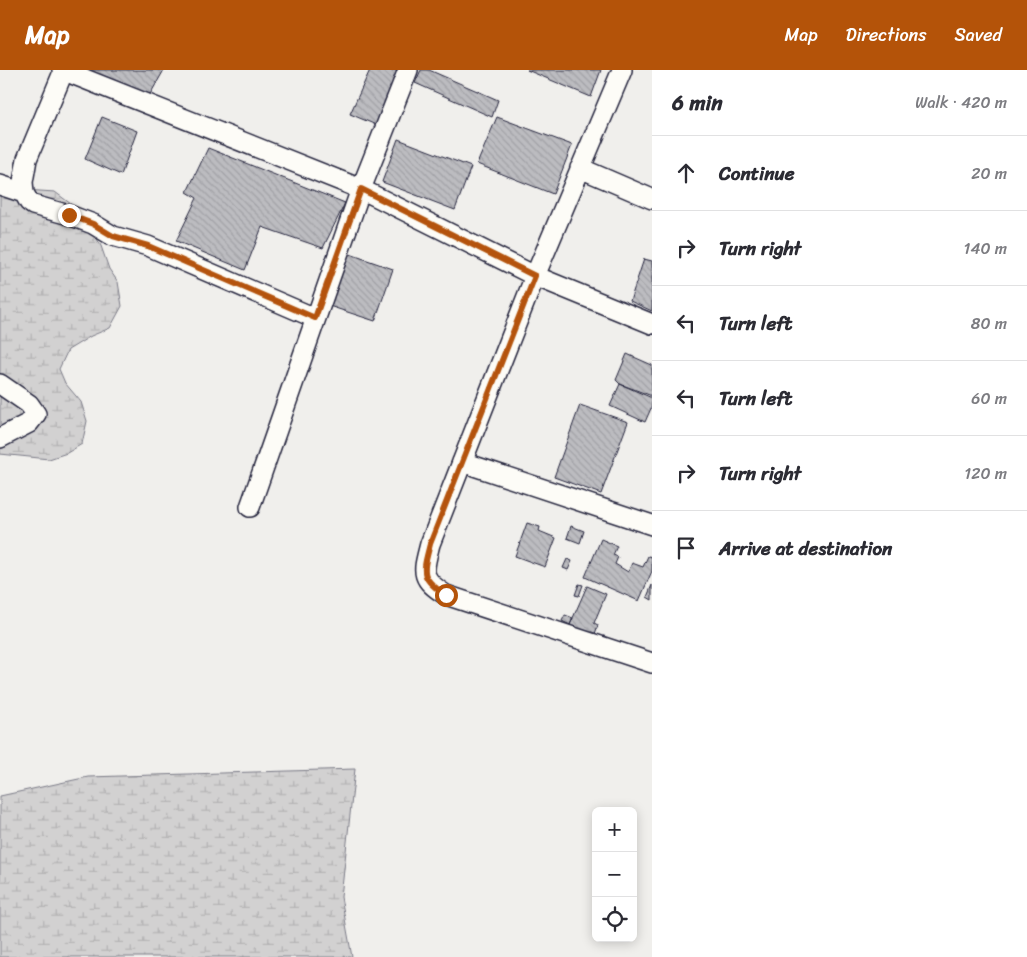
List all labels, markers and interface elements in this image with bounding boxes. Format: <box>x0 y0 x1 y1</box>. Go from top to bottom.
text: Map <box>25 14 69 56</box>
text: Map <box>785 19 818 51</box>
text: Directions <box>846 19 927 51</box>
text: Saved <box>955 19 1002 51</box>
text: 6 min <box>672 84 723 122</box>
text: Walk · 420 m <box>915 88 1007 117</box>
text: Continue <box>719 157 795 190</box>
icon: ahead <box>672 159 700 187</box>
text: 20 m <box>971 159 1007 188</box>
route end <box>58 204 81 227</box>
text: Turn right <box>719 232 801 265</box>
icon: right <box>672 234 700 262</box>
text: 140 m <box>964 234 1007 263</box>
text: Turn left <box>719 307 792 340</box>
icon: left <box>672 309 700 337</box>
text: 80 m <box>971 309 1007 338</box>
text: Turn left <box>719 382 792 415</box>
icon: left <box>672 384 700 412</box>
text: 60 m <box>971 384 1007 413</box>
text: Turn right <box>719 457 801 490</box>
icon: right <box>672 459 700 487</box>
text: 120 m <box>964 459 1007 488</box>
text: Arrive at destination <box>719 532 892 565</box>
icon: arrive <box>672 534 700 562</box>
route start <box>435 584 458 607</box>
map controls <box>592 807 637 942</box>
button: + <box>592 807 637 852</box>
button: − <box>592 852 637 897</box>
button: locate <box>592 897 637 942</box>

